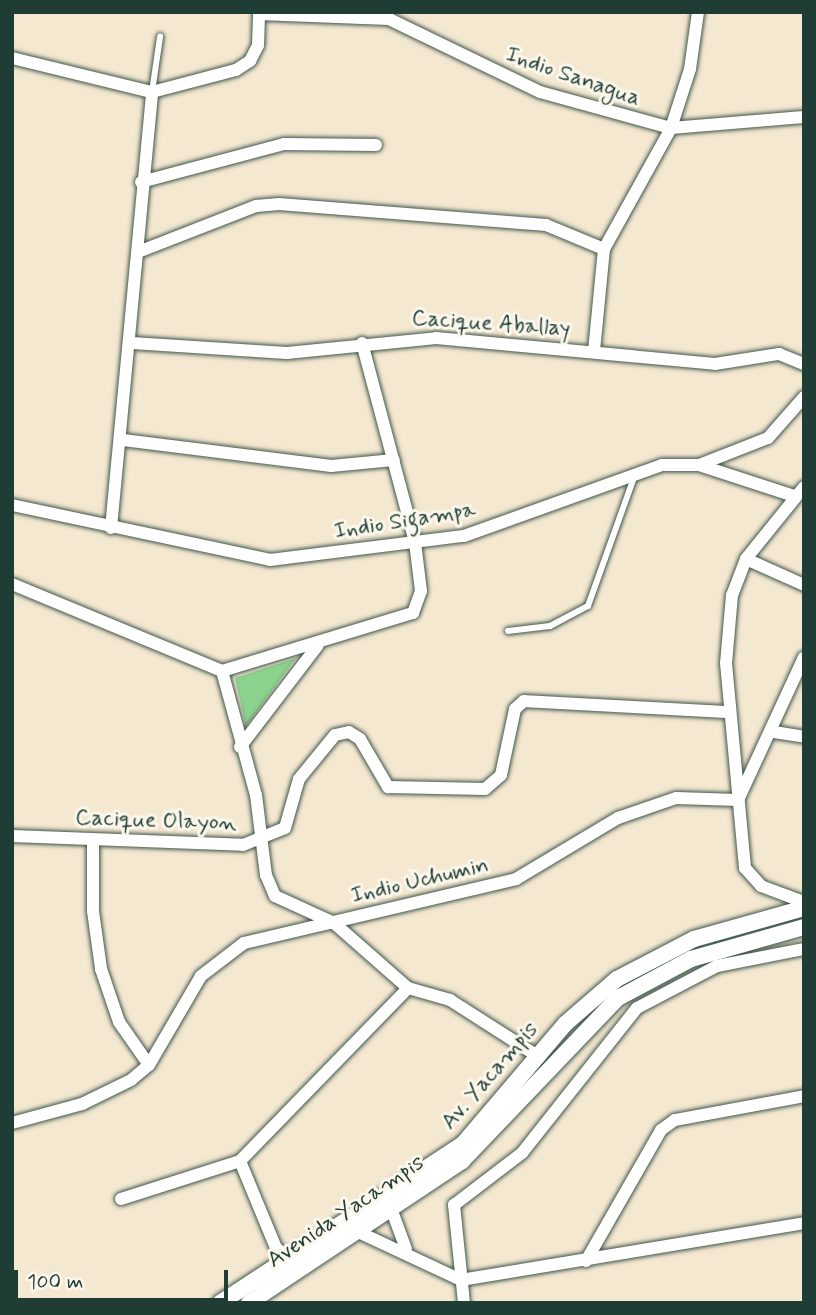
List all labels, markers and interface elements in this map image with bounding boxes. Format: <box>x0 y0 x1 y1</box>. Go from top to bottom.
street label: Indio Sanagua <box>502 41 644 113</box>
street label: Cacique Aballay <box>410 305 572 343</box>
street label: Indio Sigampa <box>332 496 478 546</box>
street label: Cacique Olayon <box>76 804 236 838</box>
street label: Indio Uchumin <box>349 852 491 910</box>
street label: Av. Yacampis <box>436 1016 544 1136</box>
street label: Avenida Yacampis <box>263 1150 429 1274</box>
scale bar <box>18 1256 231 1300</box>
text: 100 m <box>27 1268 83 1296</box>

